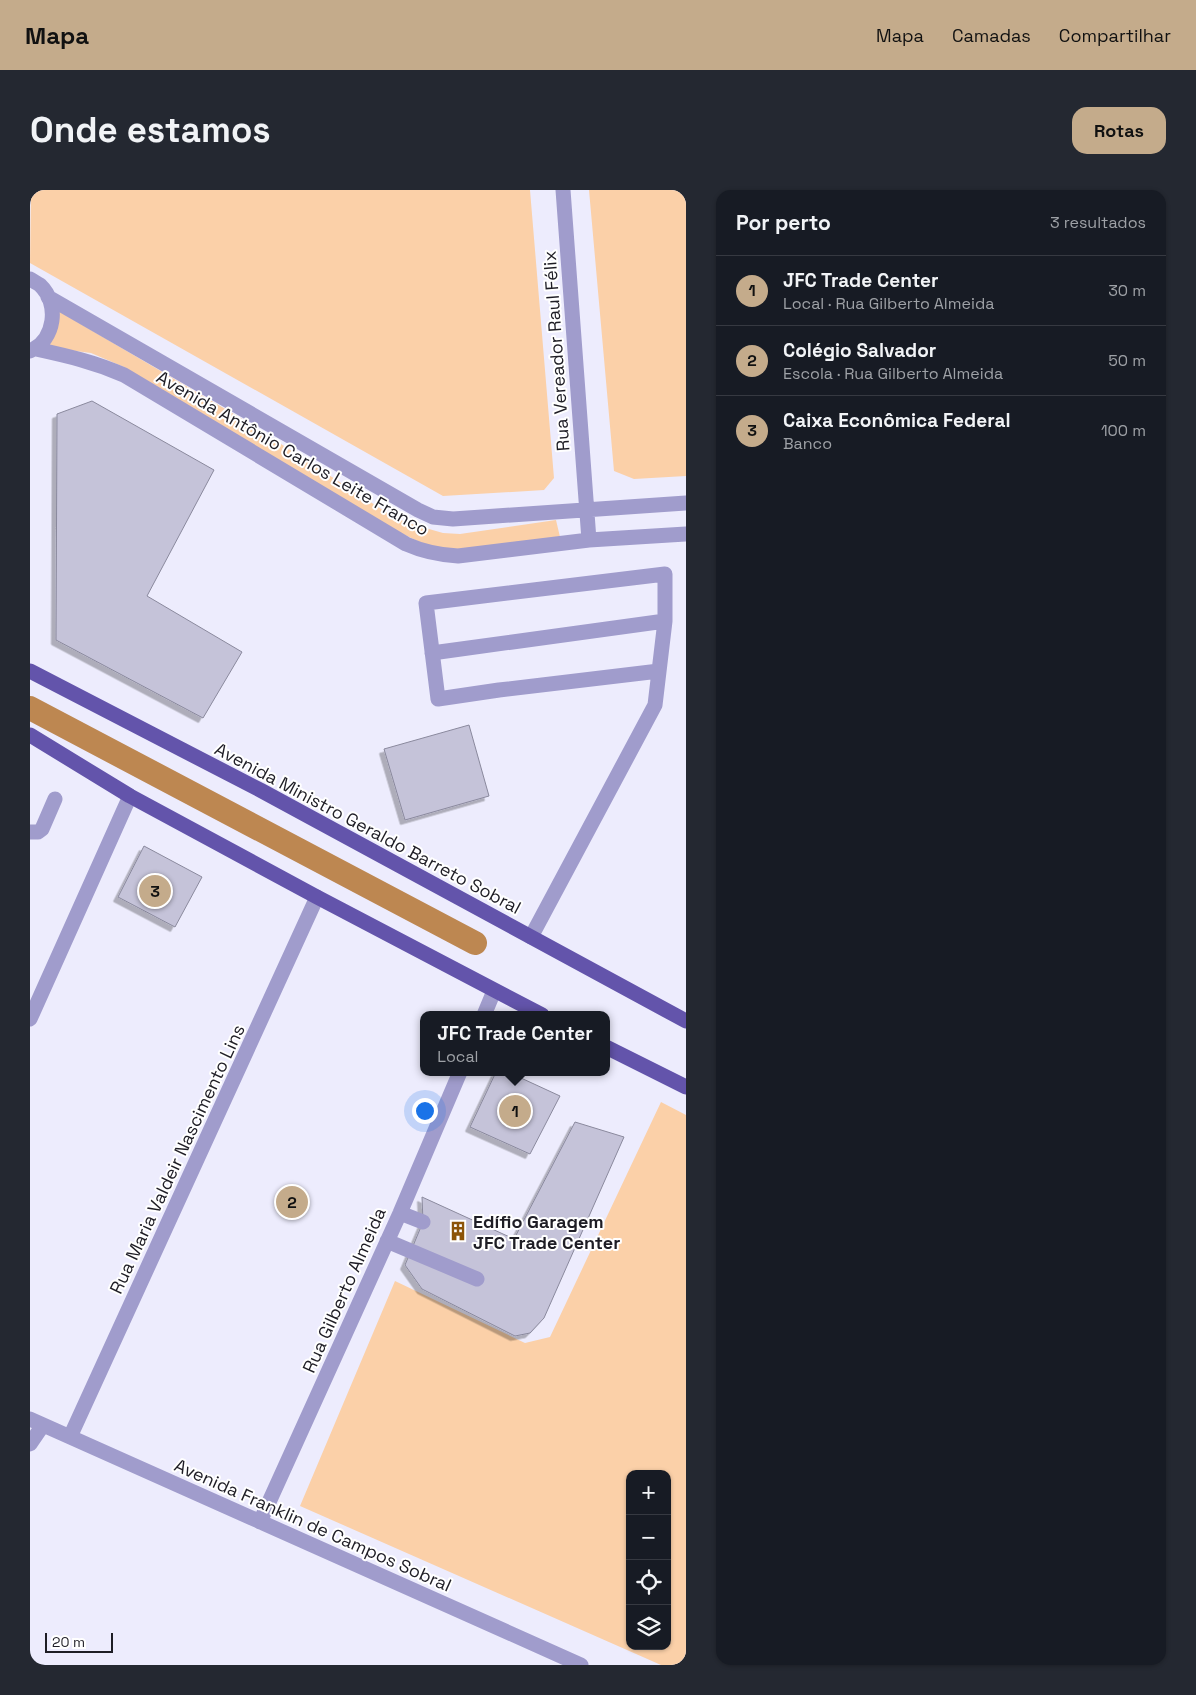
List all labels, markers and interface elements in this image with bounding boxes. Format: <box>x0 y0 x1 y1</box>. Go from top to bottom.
text: Mapa <box>25 20 89 51</box>
text: Mapa <box>876 24 924 47</box>
text: Camadas <box>952 24 1031 47</box>
text: Compartilhar <box>1059 24 1171 47</box>
button: Rotas <box>1072 107 1166 154</box>
text: Onde estamos <box>30 108 271 152</box>
text: Por perto <box>736 209 831 236</box>
text: 3 resultados <box>1050 212 1146 233</box>
street label: Rua Vereador Raul Félix <box>538 250 574 452</box>
text: JFC Trade Center <box>783 268 938 293</box>
text: 1 <box>748 280 756 301</box>
text: 30 m <box>1108 280 1146 301</box>
text: Local · Rua Gilberto Almeida <box>783 293 994 314</box>
text: Colégio Salvador <box>783 338 936 363</box>
text: 2 <box>747 350 757 371</box>
text: 50 m <box>1108 350 1146 371</box>
text: Escola · Rua Gilberto Almeida <box>783 363 1003 384</box>
street label: Avenida Antônio Carlos Leite Franco <box>153 365 433 541</box>
text: Caixa Econômica Federal <box>783 408 1010 433</box>
text: 3 <box>747 420 757 441</box>
text: 100 m <box>1101 420 1146 441</box>
text: Banco <box>783 433 832 454</box>
street label: Avenida Ministro Geraldo Barreto Sobral <box>211 737 525 919</box>
pin: 3 <box>139 872 171 910</box>
popup <box>420 1011 610 1076</box>
street label: Rua Maria Valdeir Nascimento Lins <box>104 1021 250 1297</box>
text: JFC Trade Center <box>437 1021 593 1046</box>
text: Local <box>437 1046 479 1067</box>
pin: 1 <box>499 1092 531 1130</box>
your location <box>412 1098 438 1124</box>
pin: 2 <box>276 1183 308 1221</box>
street label: Rua Gilberto Almeida <box>297 1204 391 1376</box>
place label: Edífio Garagem JFC Trade Center <box>473 1210 620 1254</box>
building icon: Edífio Garagem JFC Trade Center <box>447 1220 469 1242</box>
street label: Avenida Franklin de Campos Sobral <box>171 1453 455 1597</box>
map controls <box>626 1470 671 1650</box>
button: + <box>626 1470 671 1515</box>
button: − <box>626 1515 671 1560</box>
button: locate <box>626 1560 671 1605</box>
button: layers <box>626 1605 671 1650</box>
scale bar <box>45 1630 112 1653</box>
text: 20 m <box>52 1633 85 1651</box>

